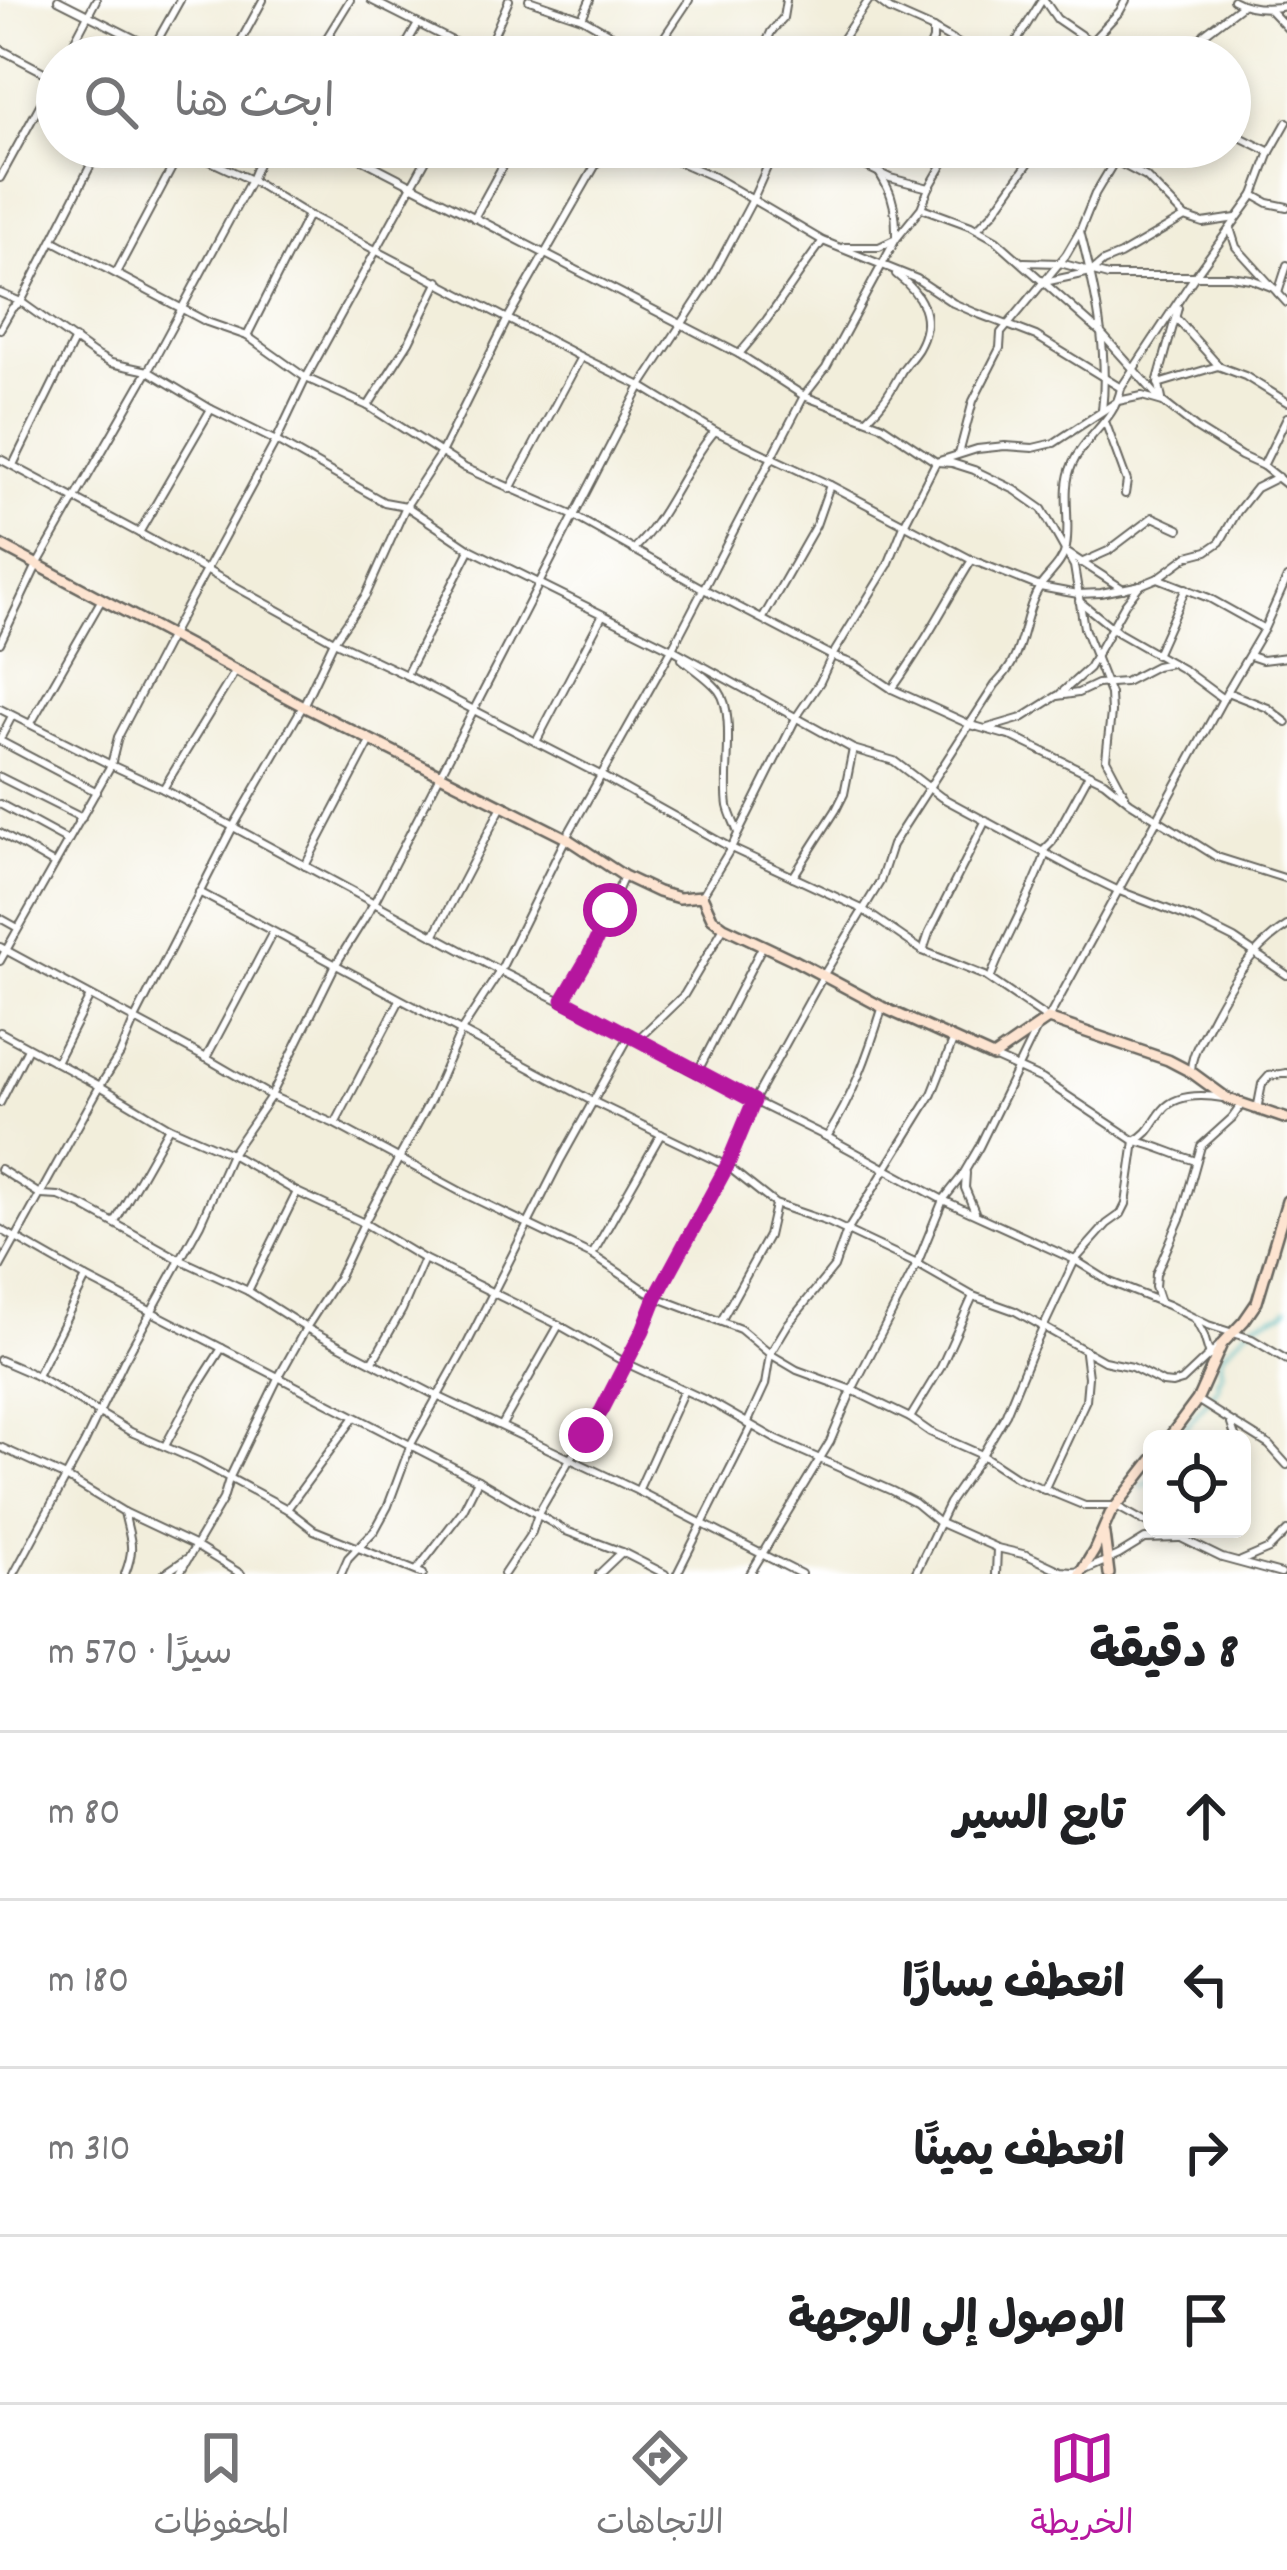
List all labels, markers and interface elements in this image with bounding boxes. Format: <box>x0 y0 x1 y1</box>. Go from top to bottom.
search box <box>36 36 1251 168</box>
icon: search <box>78 69 144 135</box>
text: ابحث هنا <box>174 74 335 138</box>
route start <box>583 883 637 937</box>
route end <box>559 1408 613 1462</box>
map controls <box>1143 1430 1251 1538</box>
button: locate <box>1143 1430 1251 1538</box>
text: 8 دقيقة <box>1089 1620 1239 1692</box>
text: سيرًا · 570 m <box>48 1628 233 1683</box>
icon: ahead <box>1173 1783 1239 1849</box>
text: تابع السير <box>954 1787 1125 1851</box>
text: 80 m <box>48 1788 121 1843</box>
icon: left <box>1173 1951 1239 2017</box>
text: انعطف يسارًا <box>902 1955 1125 2019</box>
text: 180 m <box>48 1956 129 2011</box>
icon: right <box>1173 2119 1239 2185</box>
text: انعطف يمينًا <box>914 2123 1125 2187</box>
text: 310 m <box>48 2124 131 2179</box>
icon: arrive <box>1173 2287 1239 2353</box>
text: الوصول إلى الوجهة <box>788 2291 1125 2355</box>
tab: المحفوظات <box>153 2425 289 2551</box>
tab: الاتجاهات <box>596 2425 724 2551</box>
tab: الخريطة <box>1031 2425 1134 2551</box>

